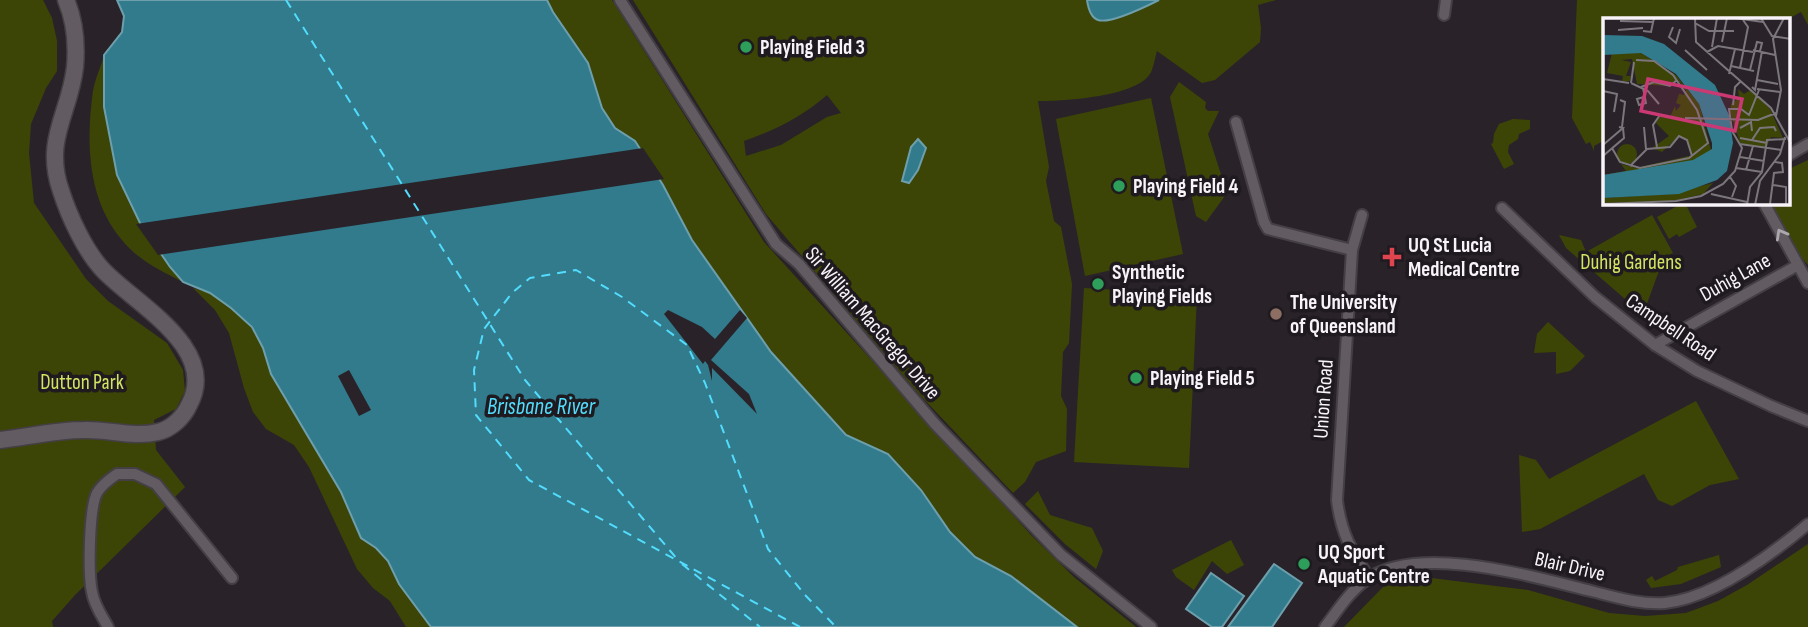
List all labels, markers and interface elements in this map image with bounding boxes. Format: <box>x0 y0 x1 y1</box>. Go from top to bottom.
inset map <box>1603 18 1790 205</box>
place label: Playing Field 3 <box>760 35 865 60</box>
marker: Playing Field 3 <box>738 39 754 55</box>
place label: Playing Field 4 <box>1133 174 1238 199</box>
marker: Playing Field 4 <box>1111 178 1127 194</box>
one-way arrow <box>1776 228 1789 241</box>
place label: UQ St Lucia Medical Centre <box>1408 233 1520 282</box>
street label: Sir William MacGregor Drive <box>800 242 946 405</box>
marker: UQ St Lucia Medical Centre <box>1382 247 1402 267</box>
street label: Duhig Lane <box>1696 248 1775 307</box>
park label: Duhig Gardens <box>1580 250 1682 275</box>
place label: Synthetic Playing Fields <box>1112 260 1212 309</box>
marker: Synthetic Playing Fields <box>1090 276 1106 292</box>
street label: Campbell Road <box>1621 288 1721 367</box>
place label: The University of Queensland <box>1290 290 1397 339</box>
marker: The University of Queensland <box>1268 306 1284 322</box>
street label: Union Road <box>1308 359 1339 439</box>
place label: Playing Field 5 <box>1150 366 1255 391</box>
park label: Dutton Park <box>40 370 124 395</box>
marker: Playing Field 5 <box>1128 370 1144 386</box>
water label: Brisbane River <box>487 393 597 421</box>
place label: UQ Sport Aquatic Centre <box>1317 540 1430 589</box>
street label: Blair Drive <box>1532 546 1607 587</box>
marker: UQ Sport Aquatic Centre <box>1296 556 1312 572</box>

